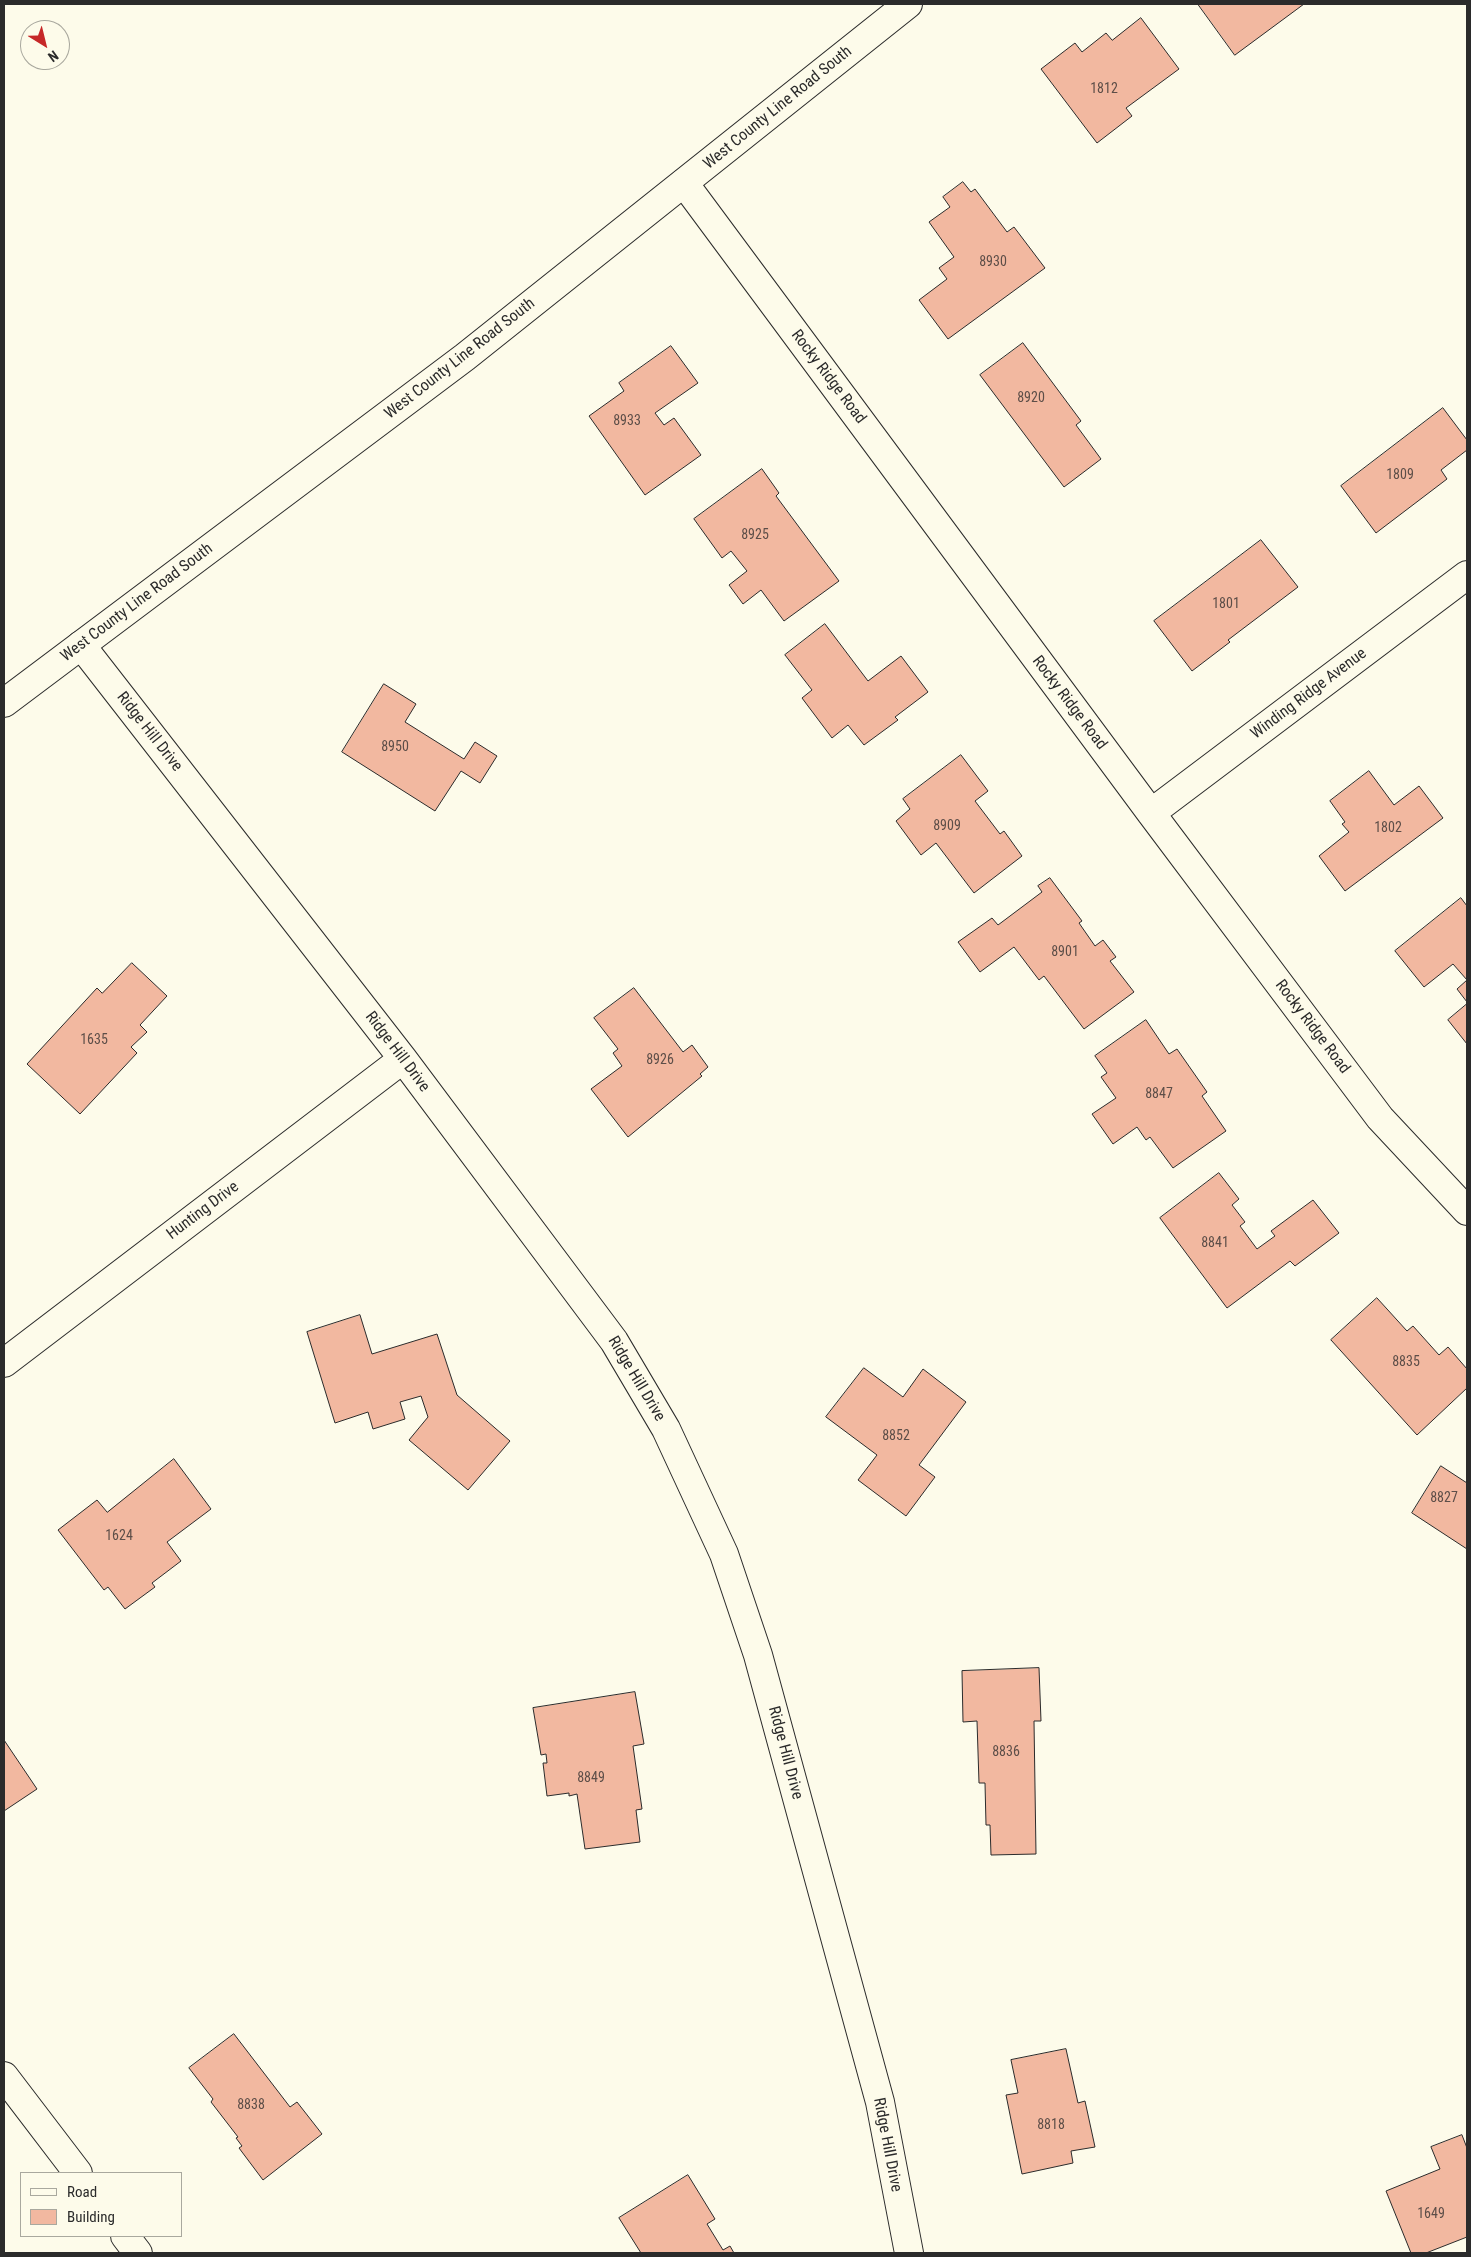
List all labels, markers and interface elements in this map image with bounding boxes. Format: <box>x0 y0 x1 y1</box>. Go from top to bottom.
north arrow <box>20 20 70 70</box>
street label: West County Line Road South <box>700 42 856 174</box>
text: N <box>45 47 61 65</box>
house number: 1812 <box>1090 81 1118 97</box>
house number: 8930 <box>979 254 1007 270</box>
street label: West County Line Road South <box>381 294 539 424</box>
street label: Rocky Ridge Road <box>786 326 870 428</box>
house number: 8920 <box>1017 390 1045 406</box>
house number: 8933 <box>613 413 641 429</box>
house number: 1809 <box>1386 467 1414 483</box>
house number: 8925 <box>741 527 769 543</box>
street label: West County Line Road South <box>57 540 217 666</box>
house number: 1801 <box>1212 596 1240 612</box>
street label: Winding Ridge Avenue <box>1247 644 1371 744</box>
street label: Rocky Ridge Road <box>1027 652 1111 754</box>
street label: Ridge Hill Drive <box>112 688 186 776</box>
house number: 8950 <box>381 739 409 755</box>
house number: 8909 <box>933 818 961 834</box>
house number: 1802 <box>1374 820 1402 836</box>
house number: 8901 <box>1051 944 1079 960</box>
street label: Rocky Ridge Road <box>1270 976 1354 1078</box>
street label: Ridge Hill Drive <box>361 1008 433 1096</box>
house number: 1635 <box>80 1032 108 1048</box>
house number: 8926 <box>646 1052 674 1068</box>
house number: 8847 <box>1145 1086 1173 1102</box>
street label: Hunting Drive <box>163 1178 243 1244</box>
house number: 8841 <box>1201 1235 1229 1251</box>
street label: Ridge Hill Drive <box>603 1333 669 1425</box>
house number: 8835 <box>1392 1354 1420 1370</box>
house number: 8852 <box>882 1428 910 1444</box>
house number: 8827 <box>1430 1490 1458 1506</box>
house number: 1624 <box>105 1528 133 1544</box>
street label: Ridge Hill Drive <box>763 1704 807 1802</box>
house number: 8836 <box>992 1744 1020 1760</box>
house number: 8849 <box>577 1770 605 1786</box>
street label: Ridge Hill Drive <box>868 2096 906 2194</box>
house number: 8838 <box>237 2097 265 2113</box>
house number: 8818 <box>1037 2117 1065 2133</box>
legend <box>20 2172 182 2237</box>
text: Road <box>67 2183 97 2201</box>
house number: 1649 <box>1417 2206 1445 2222</box>
text: Building <box>67 2208 115 2226</box>

